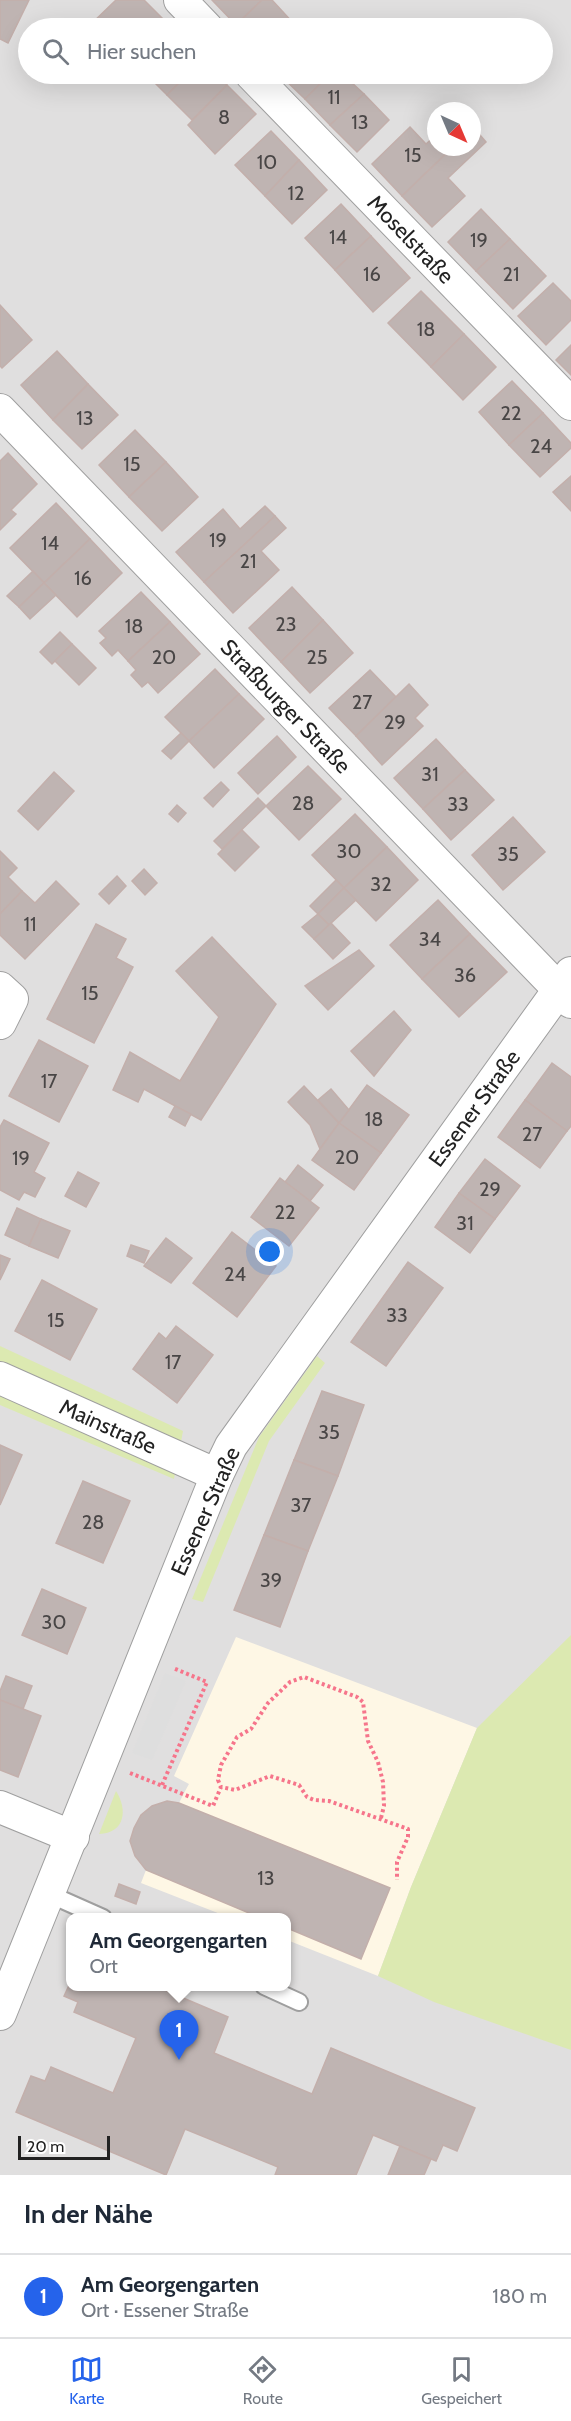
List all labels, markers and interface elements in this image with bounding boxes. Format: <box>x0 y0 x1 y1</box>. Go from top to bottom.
search box <box>18 18 553 84</box>
icon: search <box>39 35 72 68</box>
text: Hier suchen <box>87 38 196 65</box>
house number: 11 <box>327 85 341 109</box>
north arrow <box>427 102 481 156</box>
house number: 8 <box>218 105 230 129</box>
house number: 13 <box>351 110 369 134</box>
house number: 15 <box>404 143 422 167</box>
house number: 10 <box>257 150 277 174</box>
house number: 12 <box>288 181 305 205</box>
street label: Moselstraße <box>362 189 460 289</box>
house number: 14 <box>329 225 347 249</box>
house number: 19 <box>470 228 488 252</box>
house number: 16 <box>363 262 381 286</box>
house number: 21 <box>503 262 520 286</box>
house number: 18 <box>417 317 435 341</box>
house number: 22 <box>501 401 521 425</box>
house number: 13 <box>76 406 94 430</box>
house number: 24 <box>530 434 552 458</box>
house number: 15 <box>123 452 141 476</box>
house number: 19 <box>209 528 227 552</box>
house number: 14 <box>41 531 59 555</box>
house number: 21 <box>240 549 257 573</box>
house number: 16 <box>74 566 92 590</box>
house number: 23 <box>275 612 297 636</box>
house number: 18 <box>125 614 143 638</box>
street label: Straßburger Straße <box>215 634 356 779</box>
house number: 20 <box>152 645 176 669</box>
house number: 25 <box>306 645 328 669</box>
house number: 27 <box>352 690 372 714</box>
house number: 29 <box>384 710 406 734</box>
house number: 31 <box>421 762 439 786</box>
house number: 28 <box>292 791 314 815</box>
house number: 33 <box>447 792 469 816</box>
house number: 30 <box>337 839 361 863</box>
house number: 35 <box>497 842 519 866</box>
house number: 32 <box>370 872 392 896</box>
house number: 11 <box>23 912 37 936</box>
house number: 34 <box>419 927 442 951</box>
house number: 36 <box>454 963 476 987</box>
house number: 15 <box>81 981 99 1005</box>
street label: Essener Straße <box>423 1044 526 1172</box>
house number: 17 <box>41 1069 57 1093</box>
house number: 18 <box>365 1107 383 1131</box>
house number: 27 <box>522 1122 542 1146</box>
house number: 20 <box>335 1145 359 1169</box>
house number: 19 <box>12 1146 30 1170</box>
house number: 29 <box>479 1177 501 1201</box>
house number: 22 <box>275 1200 295 1224</box>
house number: 31 <box>456 1211 474 1235</box>
your location <box>255 1237 284 1266</box>
house number: 24 <box>224 1262 246 1286</box>
house number: 33 <box>386 1303 408 1327</box>
house number: 15 <box>47 1308 65 1332</box>
house number: 17 <box>165 1350 181 1374</box>
street label: Mainstraße <box>55 1393 160 1460</box>
house number: 35 <box>318 1420 340 1444</box>
street label: Essener Straße <box>165 1443 246 1580</box>
house number: 37 <box>291 1493 311 1517</box>
house number: 28 <box>82 1510 104 1534</box>
house number: 39 <box>260 1568 282 1592</box>
house number: 30 <box>42 1610 66 1634</box>
house number: 13 <box>257 1866 275 1890</box>
popup <box>66 1913 291 1991</box>
text: Am Georgengarten <box>89 1927 268 1954</box>
text: Ort <box>89 1954 118 1978</box>
pin: 1 <box>160 2010 198 2060</box>
scale bar <box>18 2133 110 2160</box>
text: 20 m <box>27 2137 64 2156</box>
text: In der Nähe <box>24 2198 153 2230</box>
text: Am Georgengarten <box>81 2271 259 2298</box>
text: 1 <box>40 2284 47 2308</box>
text: 180 m <box>492 2284 547 2308</box>
text: Ort · Essener Straße <box>81 2298 249 2322</box>
tab: Karte <box>69 2353 104 2408</box>
tab: Route <box>243 2353 283 2408</box>
tab: Gespeichert <box>421 2353 502 2408</box>

